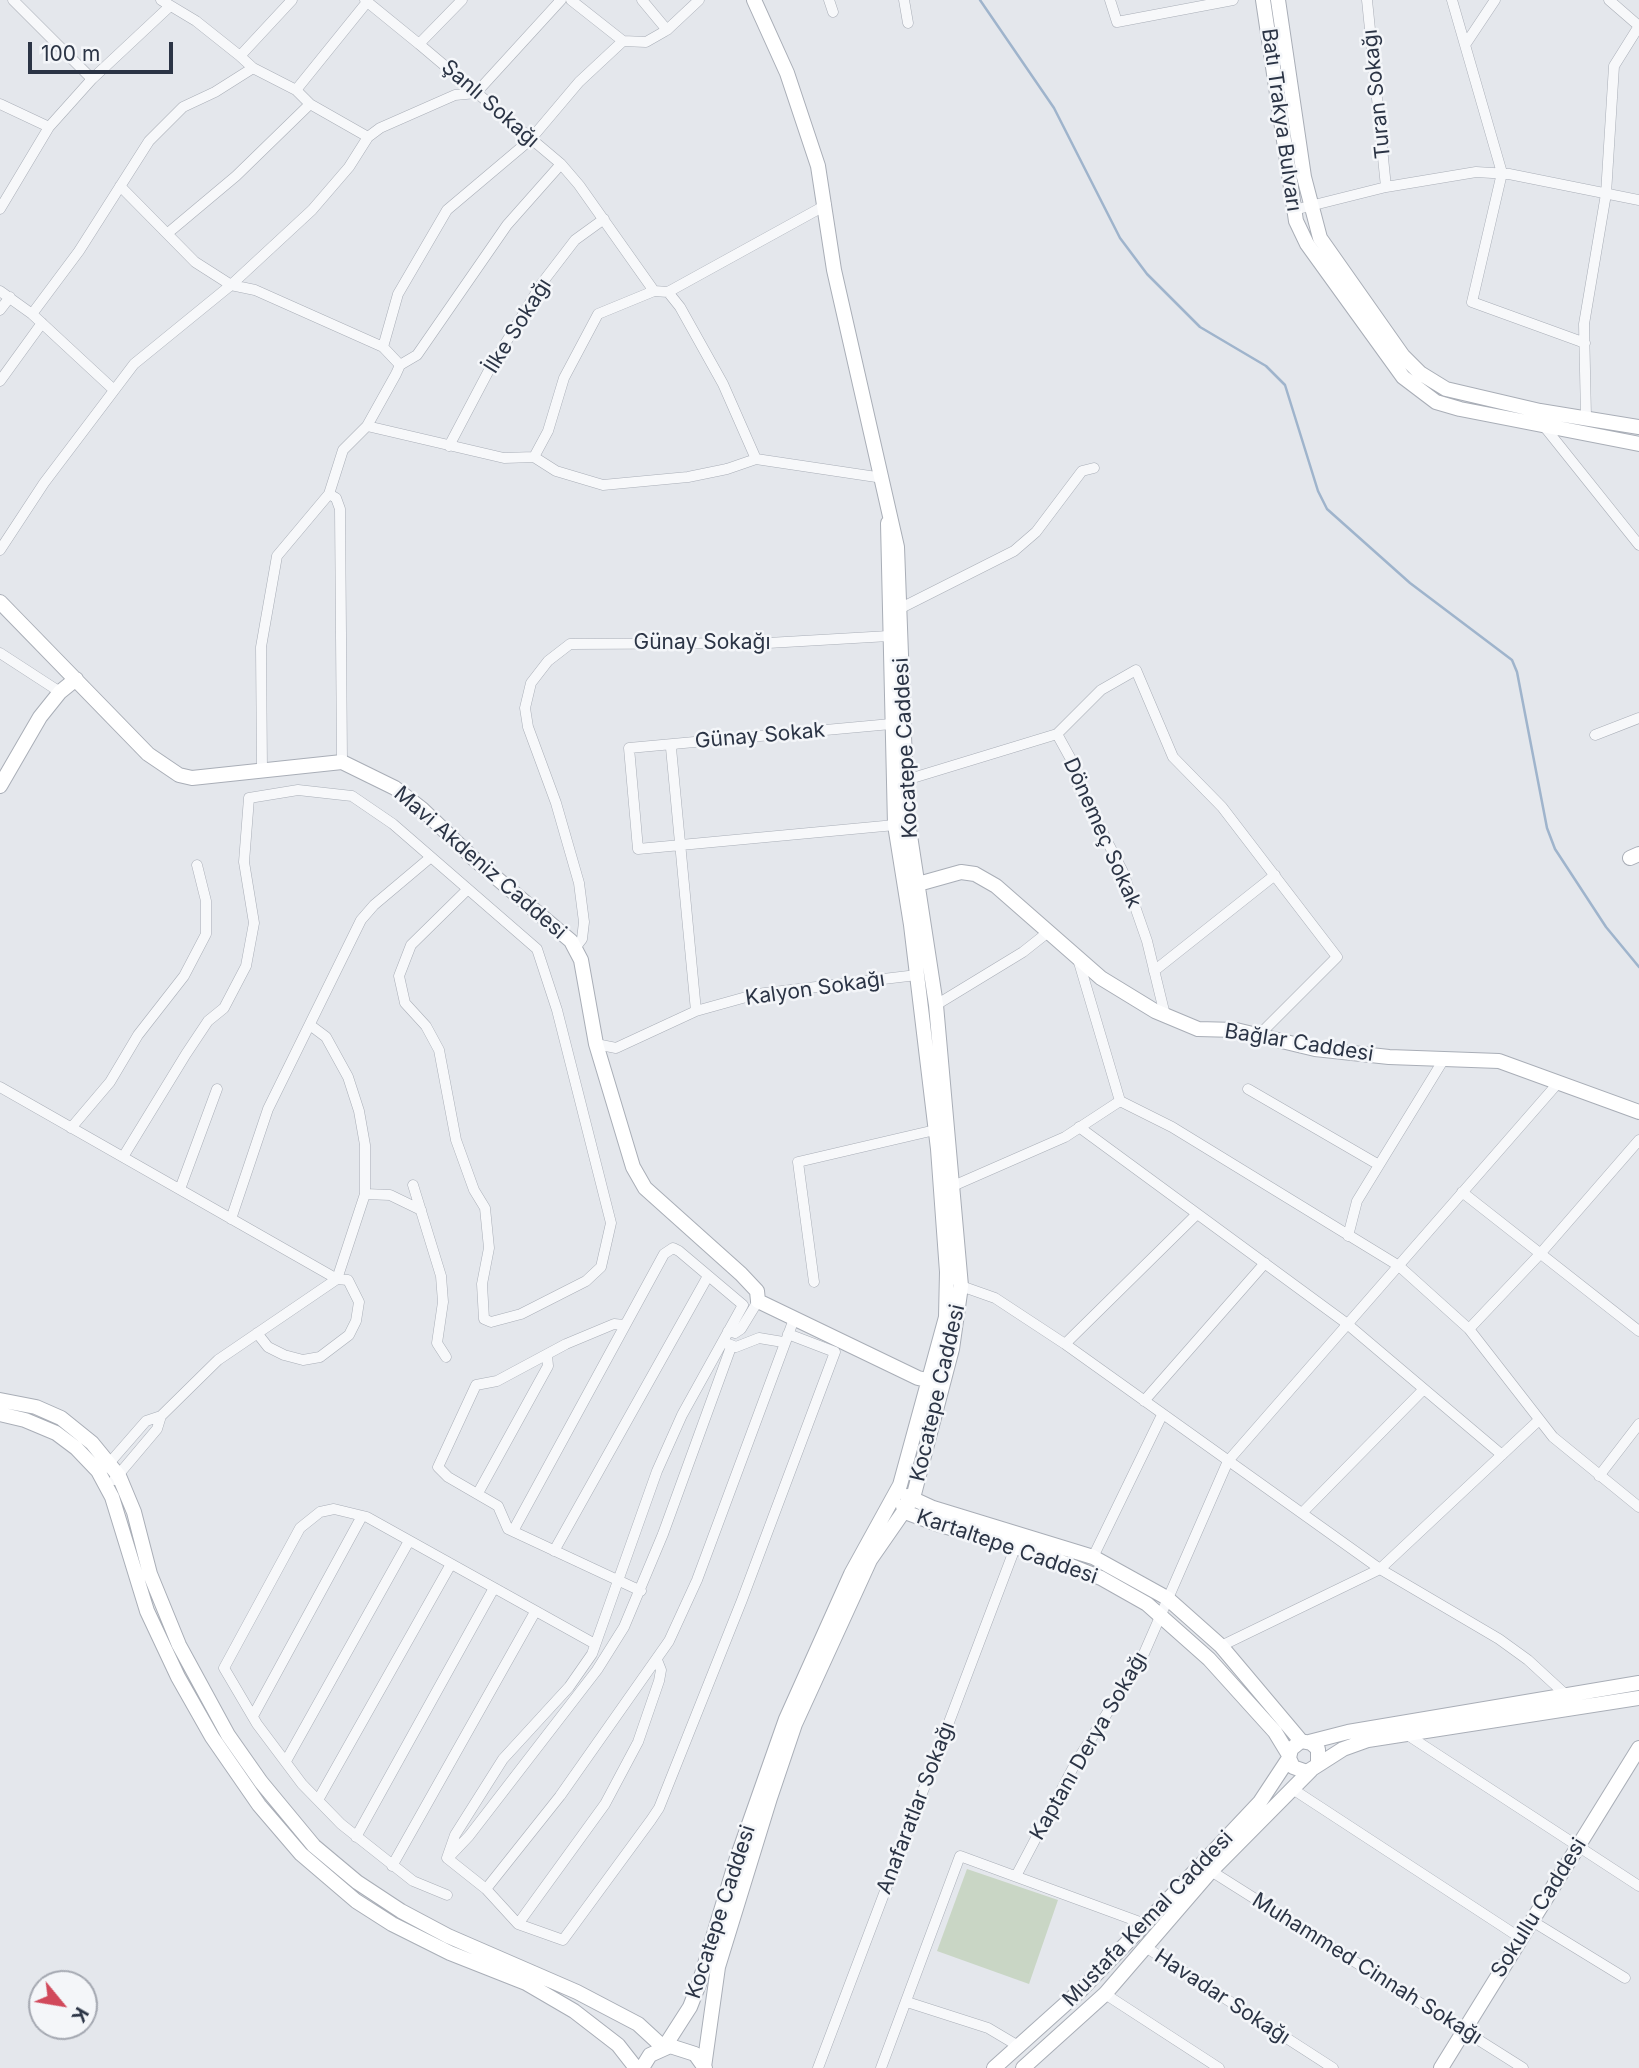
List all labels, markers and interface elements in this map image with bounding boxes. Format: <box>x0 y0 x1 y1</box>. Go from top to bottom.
street label: Batı Trakya Bulvarı <box>1256 27 1306 213</box>
scale bar <box>32 28 177 72</box>
street label: Turan Sokağı <box>1358 28 1396 160</box>
text: 100 m <box>41 41 100 66</box>
street label: Şanlı Sokağı <box>436 55 544 153</box>
street label: İlke Sokağı <box>479 274 557 378</box>
street label: Günay Sokağı <box>633 630 771 656</box>
street label: Kocatepe Caddesi <box>889 657 923 839</box>
street label: Günay Sokak <box>694 718 826 754</box>
street label: Dönemeç Sokak <box>1058 754 1146 912</box>
street label: Mavi Akdeniz Caddesi <box>389 781 571 945</box>
street label: Kalyon Sokağı <box>744 967 886 1011</box>
street label: Bağlar Caddesi <box>1223 1019 1375 1067</box>
street label: Kocatepe Caddesi <box>905 1302 971 1484</box>
street label: Kartaltepe Caddesi <box>913 1504 1101 1590</box>
street label: Kaptanı Derya Sokağı <box>1025 1647 1153 1845</box>
street label: Anafaratlar Sokağı <box>872 1718 960 1898</box>
street label: Kocatepe Caddesi <box>681 1822 761 2002</box>
street label: Mustafa Kemal Caddesi <box>1058 1826 1238 2012</box>
street label: Sokullu Caddesi <box>1486 1834 1592 1982</box>
street label: Muhammed Cinnah Sokağı <box>1247 1888 1487 2050</box>
street label: Havadar Sokağı <box>1150 1944 1294 2050</box>
north arrow <box>28 1970 98 2040</box>
text: K <box>67 2003 93 2026</box>

